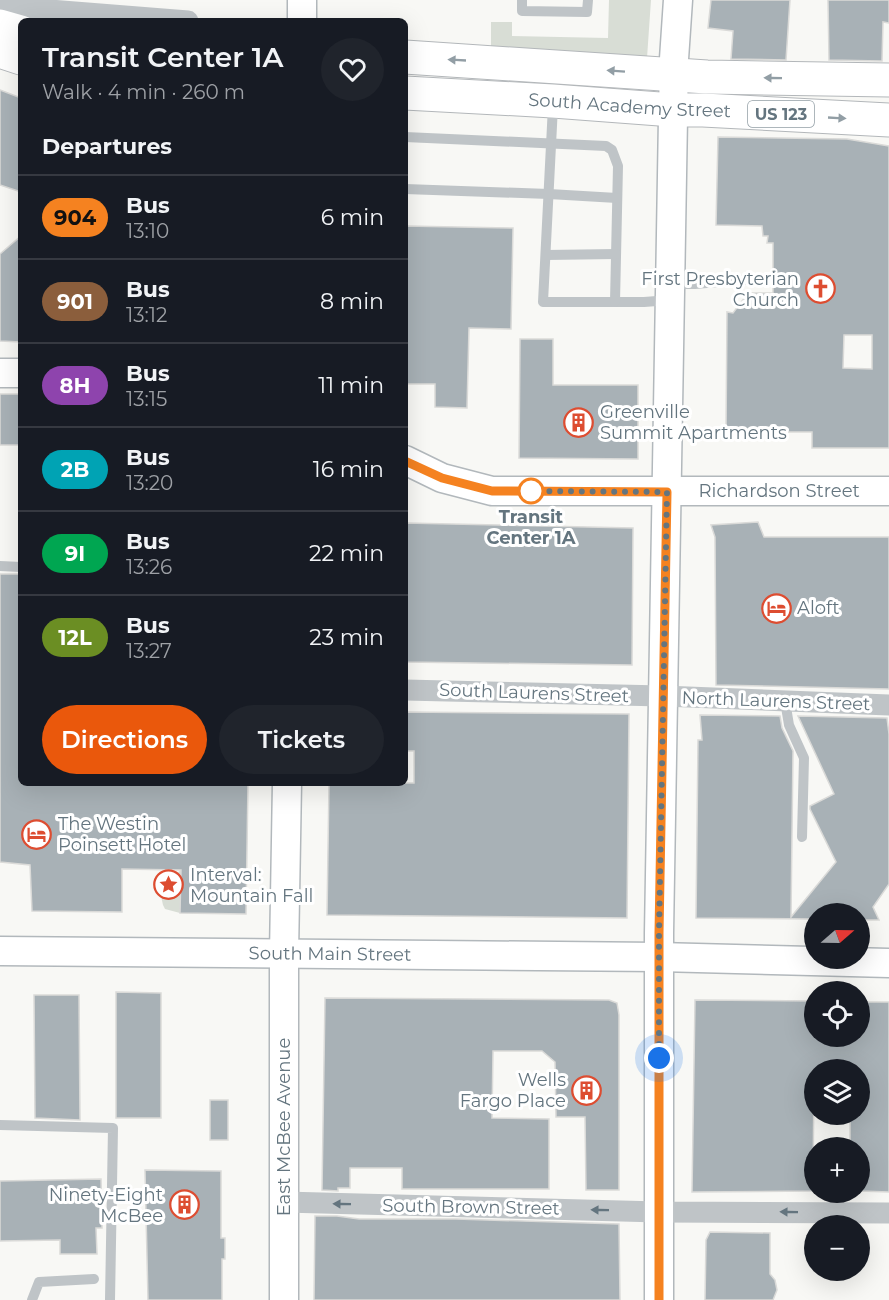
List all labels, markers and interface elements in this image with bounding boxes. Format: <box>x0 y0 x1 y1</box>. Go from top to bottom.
button: heart <box>321 38 384 101</box>
text: Transit Center 1A <box>42 40 283 74</box>
one-way arrow <box>447 55 466 64</box>
one-way arrow <box>606 66 625 76</box>
one-way arrow <box>764 73 783 83</box>
text: Walk · 4 min · 260 m <box>42 80 245 104</box>
street label: South Academy Street <box>528 89 732 122</box>
road number: US 123 <box>748 101 814 127</box>
one-way arrow <box>827 113 846 122</box>
text: Departures <box>42 133 172 160</box>
text: Bus <box>126 192 170 219</box>
text: 6 min <box>321 204 384 231</box>
text: 904 <box>54 205 96 230</box>
text: 13:10 <box>126 219 169 243</box>
place label: First Presbyterian Church <box>641 268 799 311</box>
church icon: First Presbyterian Church <box>804 273 836 305</box>
text: Bus <box>126 276 170 303</box>
text: 8 min <box>320 288 384 315</box>
text: 901 <box>57 289 93 314</box>
text: 13:12 <box>126 303 167 327</box>
text: Bus <box>126 360 170 387</box>
text: 11 min <box>318 372 384 399</box>
text: 8H <box>60 373 90 398</box>
text: 13:15 <box>126 387 167 411</box>
place label: Greenville Summit Apartments <box>600 401 787 444</box>
building icon: Greenville Summit Apartments <box>563 406 595 438</box>
text: Bus <box>126 444 170 471</box>
text: 16 min <box>313 456 384 483</box>
text: 2B <box>61 457 89 482</box>
text: 13:20 <box>126 471 173 495</box>
marker: Transit Center 1A <box>518 478 544 504</box>
street label: Richardson Street <box>699 480 860 502</box>
place label: Transit Center 1A <box>486 506 576 549</box>
text: Bus <box>126 528 170 555</box>
text: 22 min <box>309 540 384 567</box>
text: 9I <box>65 541 85 566</box>
text: 13:26 <box>126 555 172 579</box>
hotel icon: Aloft <box>760 592 792 624</box>
place label: Aloft <box>797 597 839 619</box>
text: Bus <box>126 612 170 639</box>
text: 23 min <box>309 624 384 651</box>
text: 12L <box>58 625 92 650</box>
text: 13:27 <box>126 639 172 663</box>
street label: South Laurens Street <box>439 679 629 707</box>
street label: North Laurens Street <box>681 687 871 715</box>
button: Directions <box>42 705 207 774</box>
button: Tickets <box>219 705 384 774</box>
place label: The Westin Poinsett Hotel <box>58 813 186 856</box>
hotel icon: The Westin Poinsett Hotel <box>21 818 53 850</box>
place label: Interval: Mountain Fall <box>190 864 313 907</box>
place icon: Interval: Mountain Fall <box>153 869 185 901</box>
north arrow <box>804 903 870 969</box>
map controls <box>804 903 870 1281</box>
street label: South Main Street <box>249 942 411 966</box>
button: locate <box>804 981 870 1047</box>
street label: East McBee Avenue <box>273 1038 295 1216</box>
your location <box>644 1043 674 1073</box>
button: layers <box>804 1059 870 1125</box>
place label: Wells Fargo Place <box>460 1069 566 1112</box>
building icon: Wells Fargo Place <box>571 1074 603 1106</box>
button: + <box>804 1137 870 1203</box>
place label: Ninety-Eight McBee <box>49 1184 163 1227</box>
building icon: Ninety-Eight McBee <box>168 1189 200 1221</box>
street label: South Brown Street <box>382 1194 560 1220</box>
one-way arrow <box>333 1199 352 1209</box>
one-way arrow <box>591 1206 610 1215</box>
one-way arrow <box>779 1207 798 1217</box>
button: − <box>804 1215 870 1281</box>

